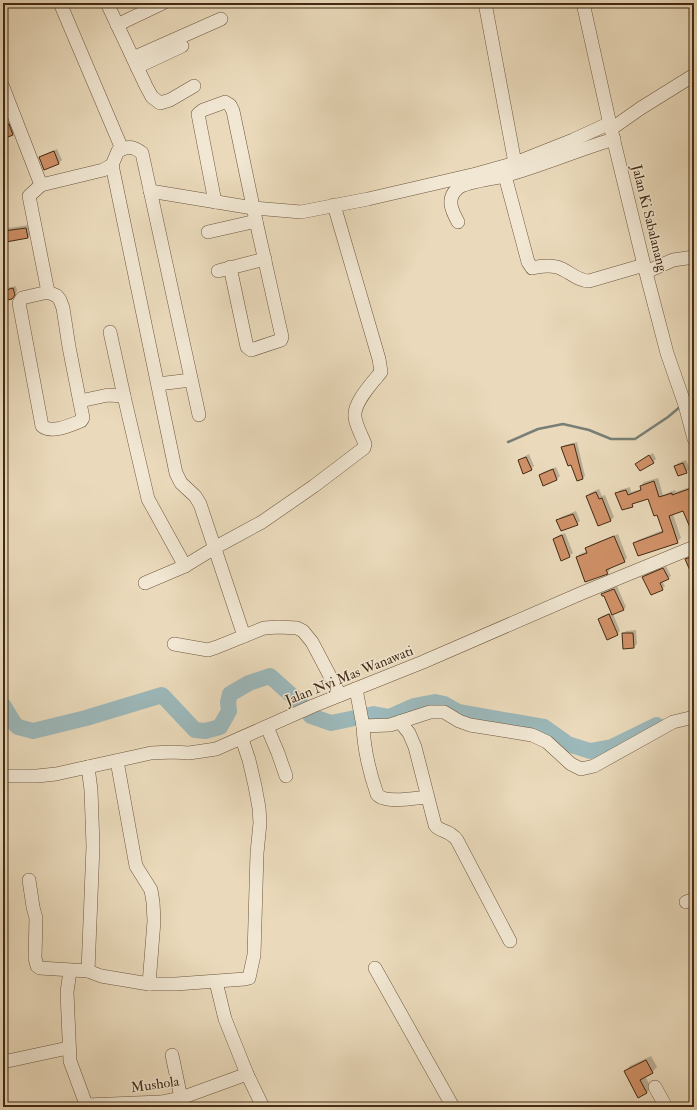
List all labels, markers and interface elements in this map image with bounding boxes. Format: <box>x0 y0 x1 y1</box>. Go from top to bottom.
street label: Jalan Ki Sabalanang <box>628 162 671 274</box>
street label: Jalan Nyi Mas Wanawati <box>282 642 416 710</box>
street label: Mushola <box>130 1073 181 1096</box>

